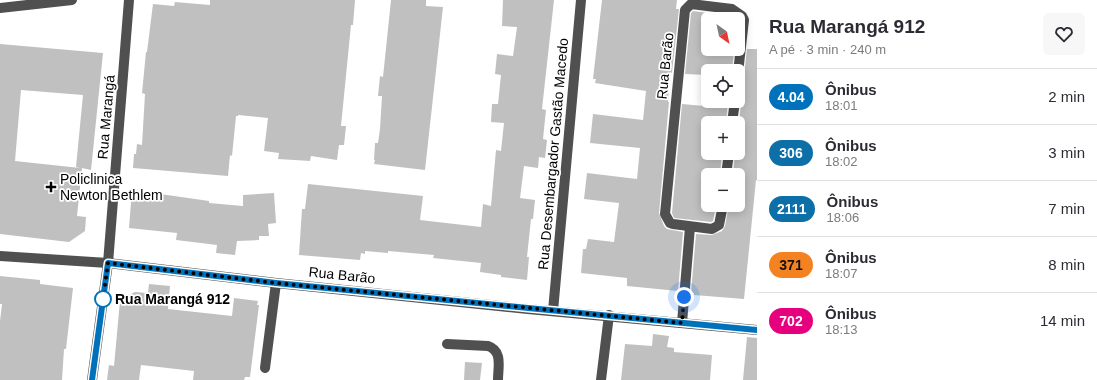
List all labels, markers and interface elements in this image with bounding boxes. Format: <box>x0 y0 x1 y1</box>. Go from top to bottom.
north arrow <box>701 12 745 56</box>
map controls <box>701 12 745 212</box>
button: heart <box>1043 13 1085 55</box>
text: Rua Marangá 912 <box>769 16 925 37</box>
street label: Rua Barão <box>654 32 676 100</box>
street label: Rua Desembargador Gastão Macedo <box>535 37 571 271</box>
text: A pé · 3 min · 240 m <box>769 42 886 57</box>
button: locate <box>701 64 745 108</box>
street label: Rua Marangá <box>94 74 118 160</box>
text: Ônibus <box>825 81 877 98</box>
text: 2 min <box>1048 88 1085 105</box>
text: 4.04 <box>777 89 805 105</box>
text: 18:01 <box>825 98 858 113</box>
button: + <box>701 116 745 160</box>
text: Ônibus <box>825 137 877 154</box>
text: 3 min <box>1048 144 1085 161</box>
text: 306 <box>779 145 803 161</box>
text: 18:02 <box>825 154 858 169</box>
button: − <box>701 168 745 212</box>
place label: Policlinica Newton Bethlem <box>60 171 163 203</box>
marker: Policlinica Newton Bethlem <box>45 181 57 193</box>
text: Ônibus <box>827 193 878 210</box>
text: 7 min <box>1048 200 1085 217</box>
text: 2111 <box>777 201 807 217</box>
text: 18:06 <box>827 210 859 225</box>
text: Ônibus <box>825 249 877 266</box>
text: 8 min <box>1048 256 1085 273</box>
text: 371 <box>779 257 803 273</box>
street label: Rua Barão <box>308 264 376 286</box>
text: 18:07 <box>825 266 858 281</box>
your location <box>674 287 694 307</box>
marker: Rua Marangá 912 <box>94 290 112 308</box>
place label: Rua Marangá 912 <box>115 291 230 307</box>
text: Ônibus <box>825 305 877 322</box>
text: 14 min <box>1040 312 1085 329</box>
text: 702 <box>779 313 803 329</box>
text: 18:13 <box>825 322 858 337</box>

